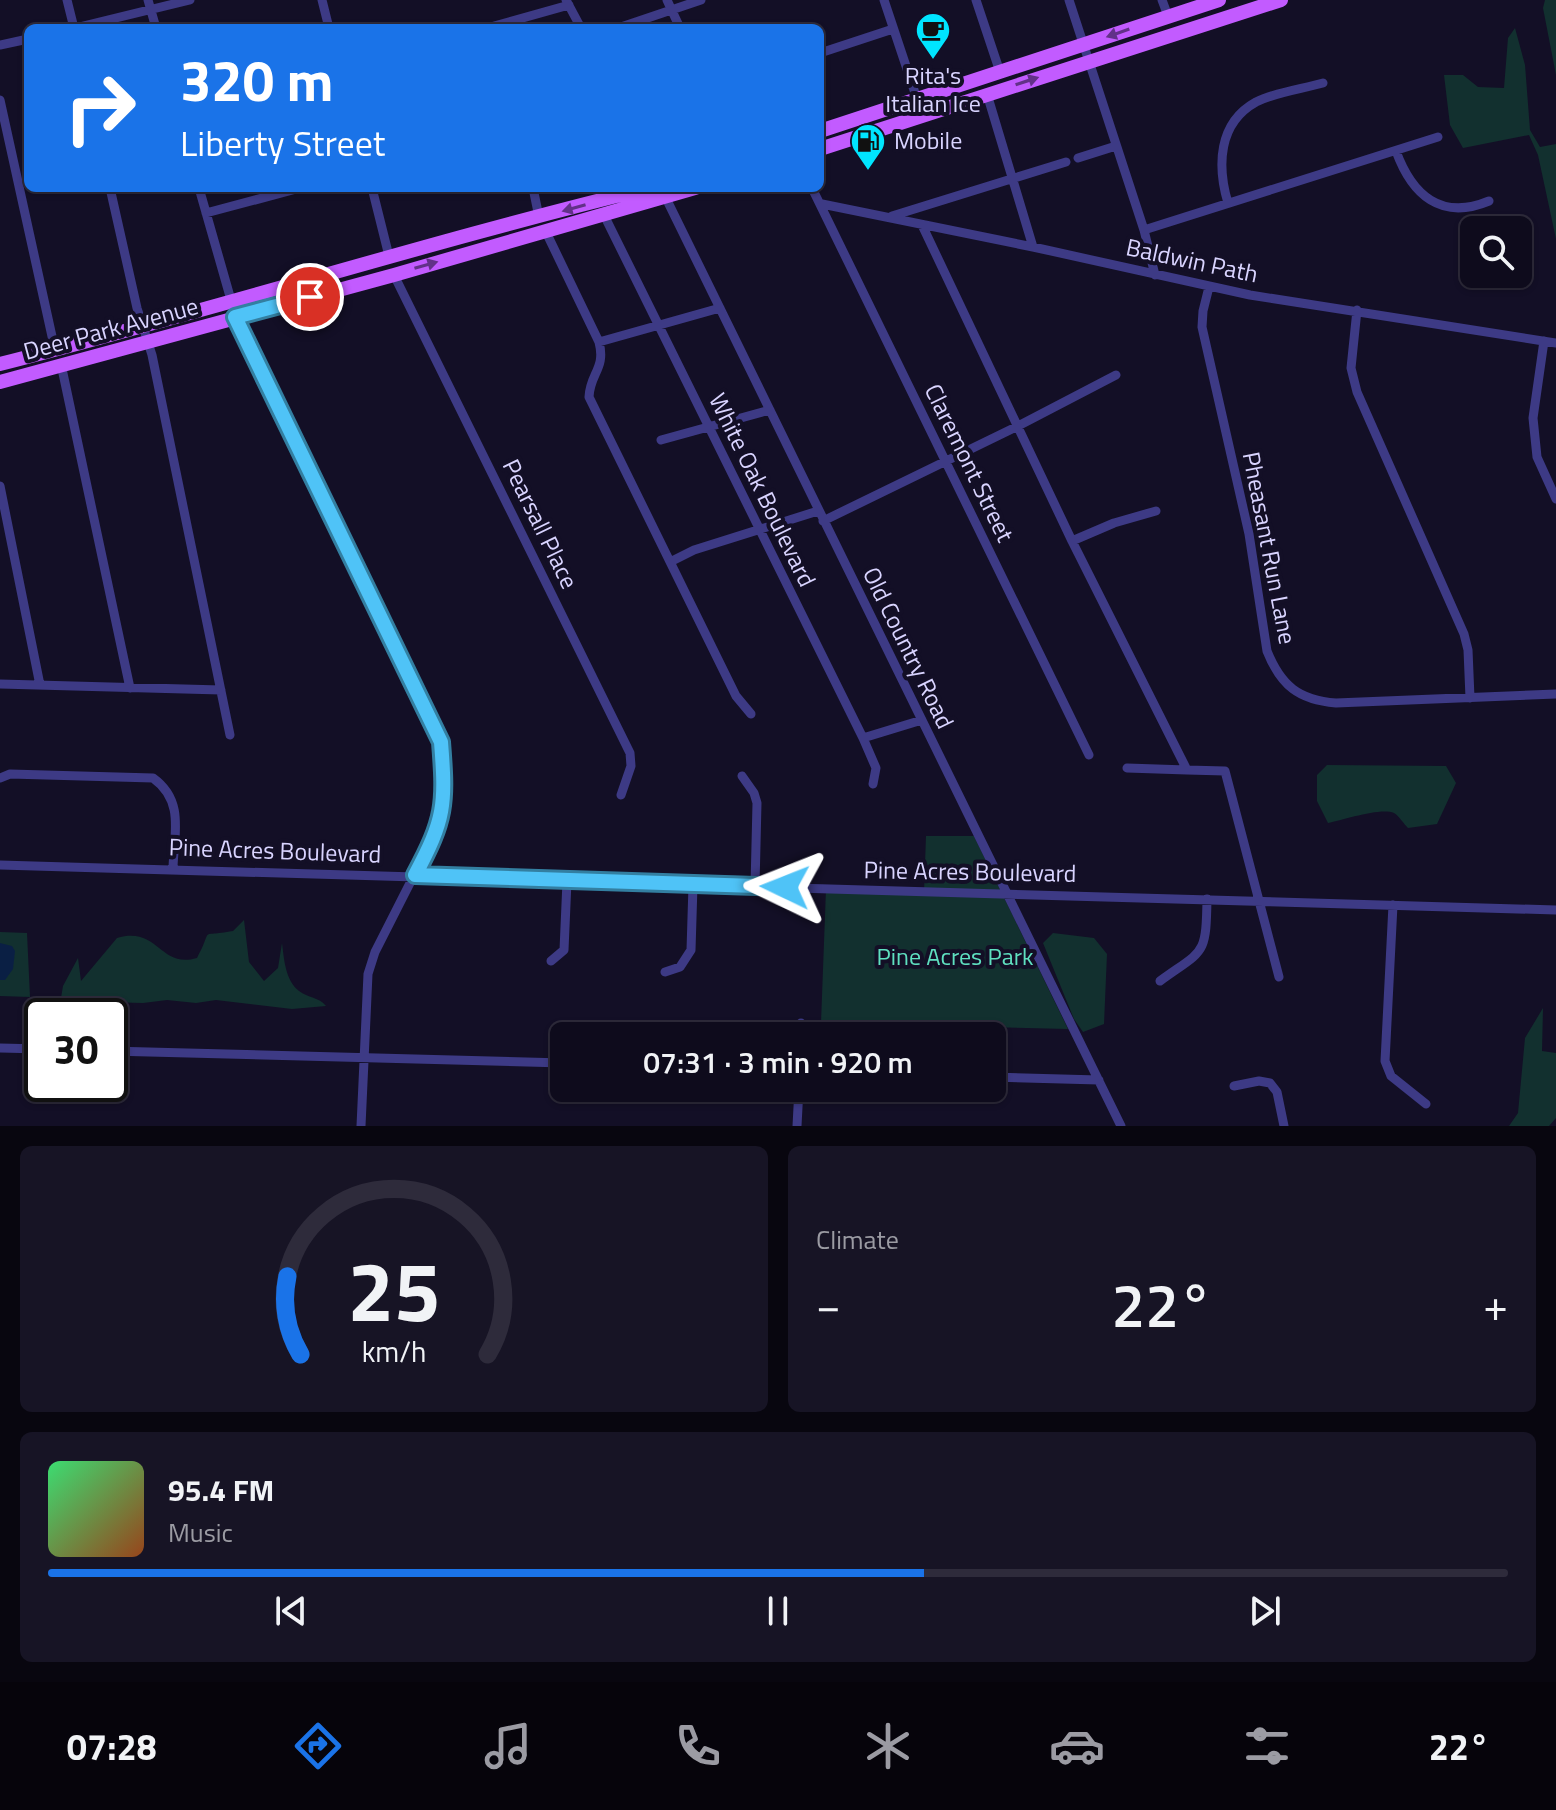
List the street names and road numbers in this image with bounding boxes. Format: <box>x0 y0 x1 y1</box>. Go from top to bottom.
street label: Baldwin Path <box>1123 228 1262 292</box>
street label: Deer Park Avenue <box>19 287 202 369</box>
street label: Claremont Street <box>916 377 1024 548</box>
street label: White Oak Boulevard <box>700 387 825 593</box>
street label: Pheasant Run Lane <box>1234 449 1306 647</box>
street label: Pearsall Place <box>494 453 588 595</box>
street label: Old Country Road <box>854 561 964 735</box>
street label: Pine Acres Boulevard <box>168 828 382 872</box>
street label: Pine Acres Boulevard <box>863 851 1077 891</box>

